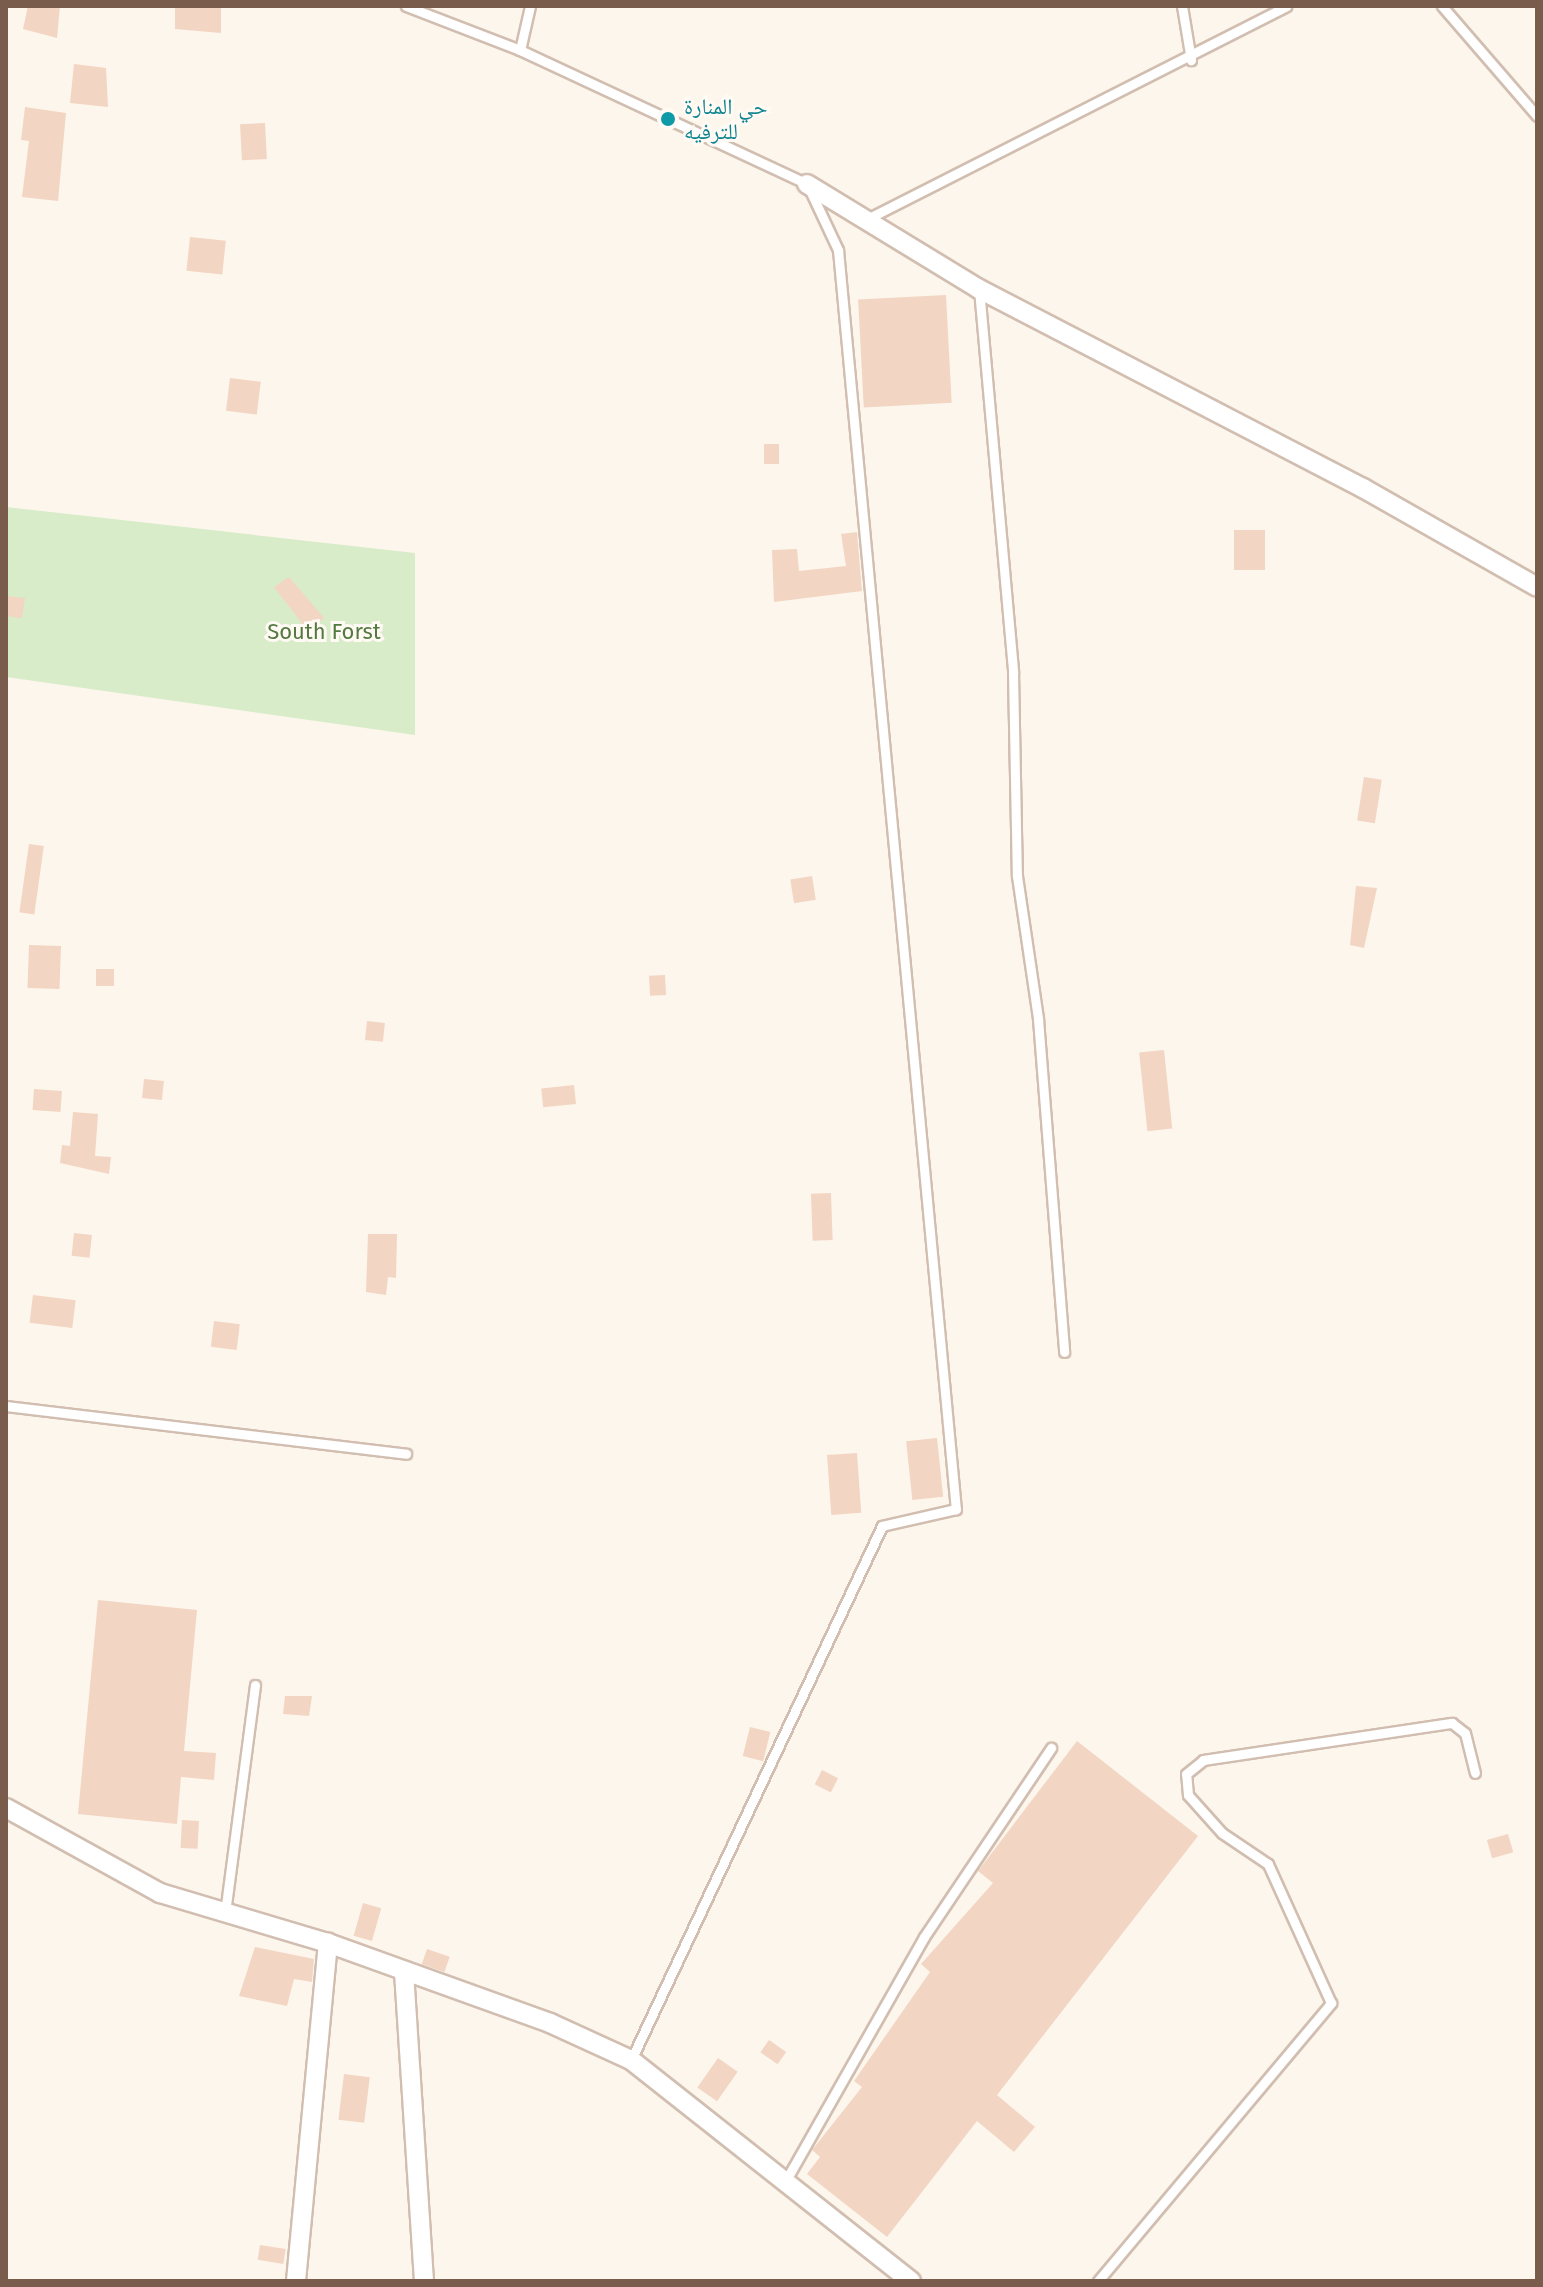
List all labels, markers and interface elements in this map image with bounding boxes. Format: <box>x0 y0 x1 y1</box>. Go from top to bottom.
place label: حي المنارة للترفيه <box>684 93 767 144</box>
marker: حي المنارة للترفيه <box>659 110 677 128</box>
park label: South Forst <box>267 619 381 645</box>

